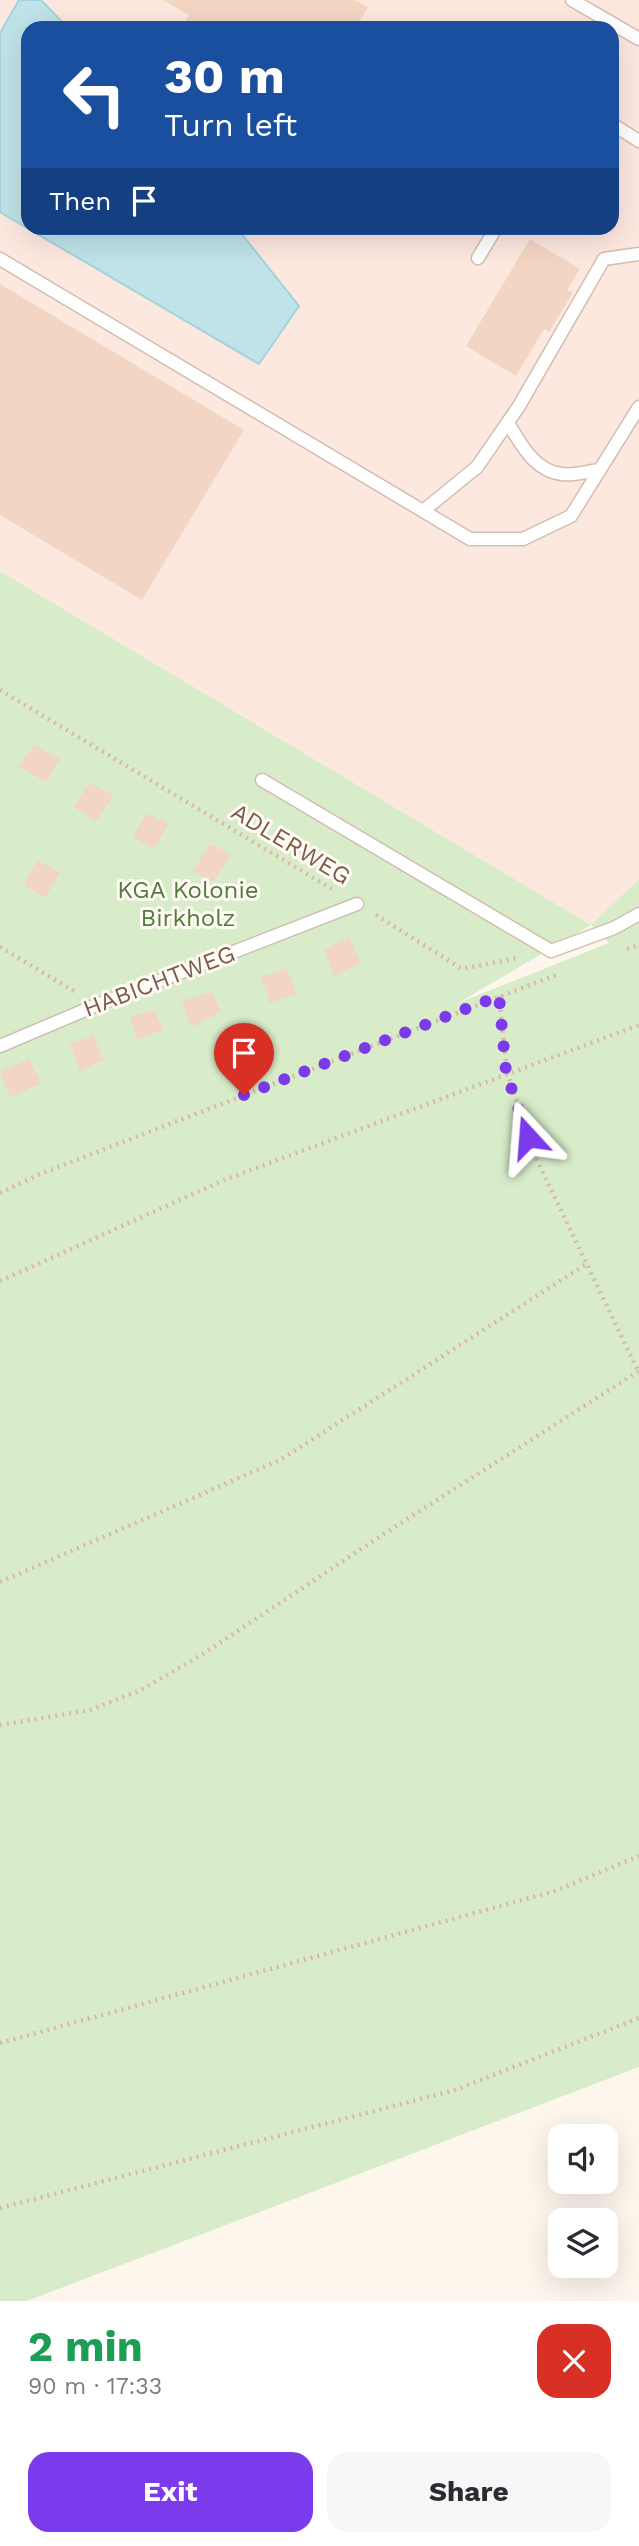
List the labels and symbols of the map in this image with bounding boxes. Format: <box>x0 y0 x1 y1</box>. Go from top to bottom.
street label: ADLERWEG <box>226 797 356 891</box>
park label: KGA Kolonie Birkholz <box>117 876 259 932</box>
street label: HABICHTWEG <box>79 939 239 1023</box>
pin <box>214 1023 274 1095</box>
position arrow <box>491 1100 565 1174</box>

